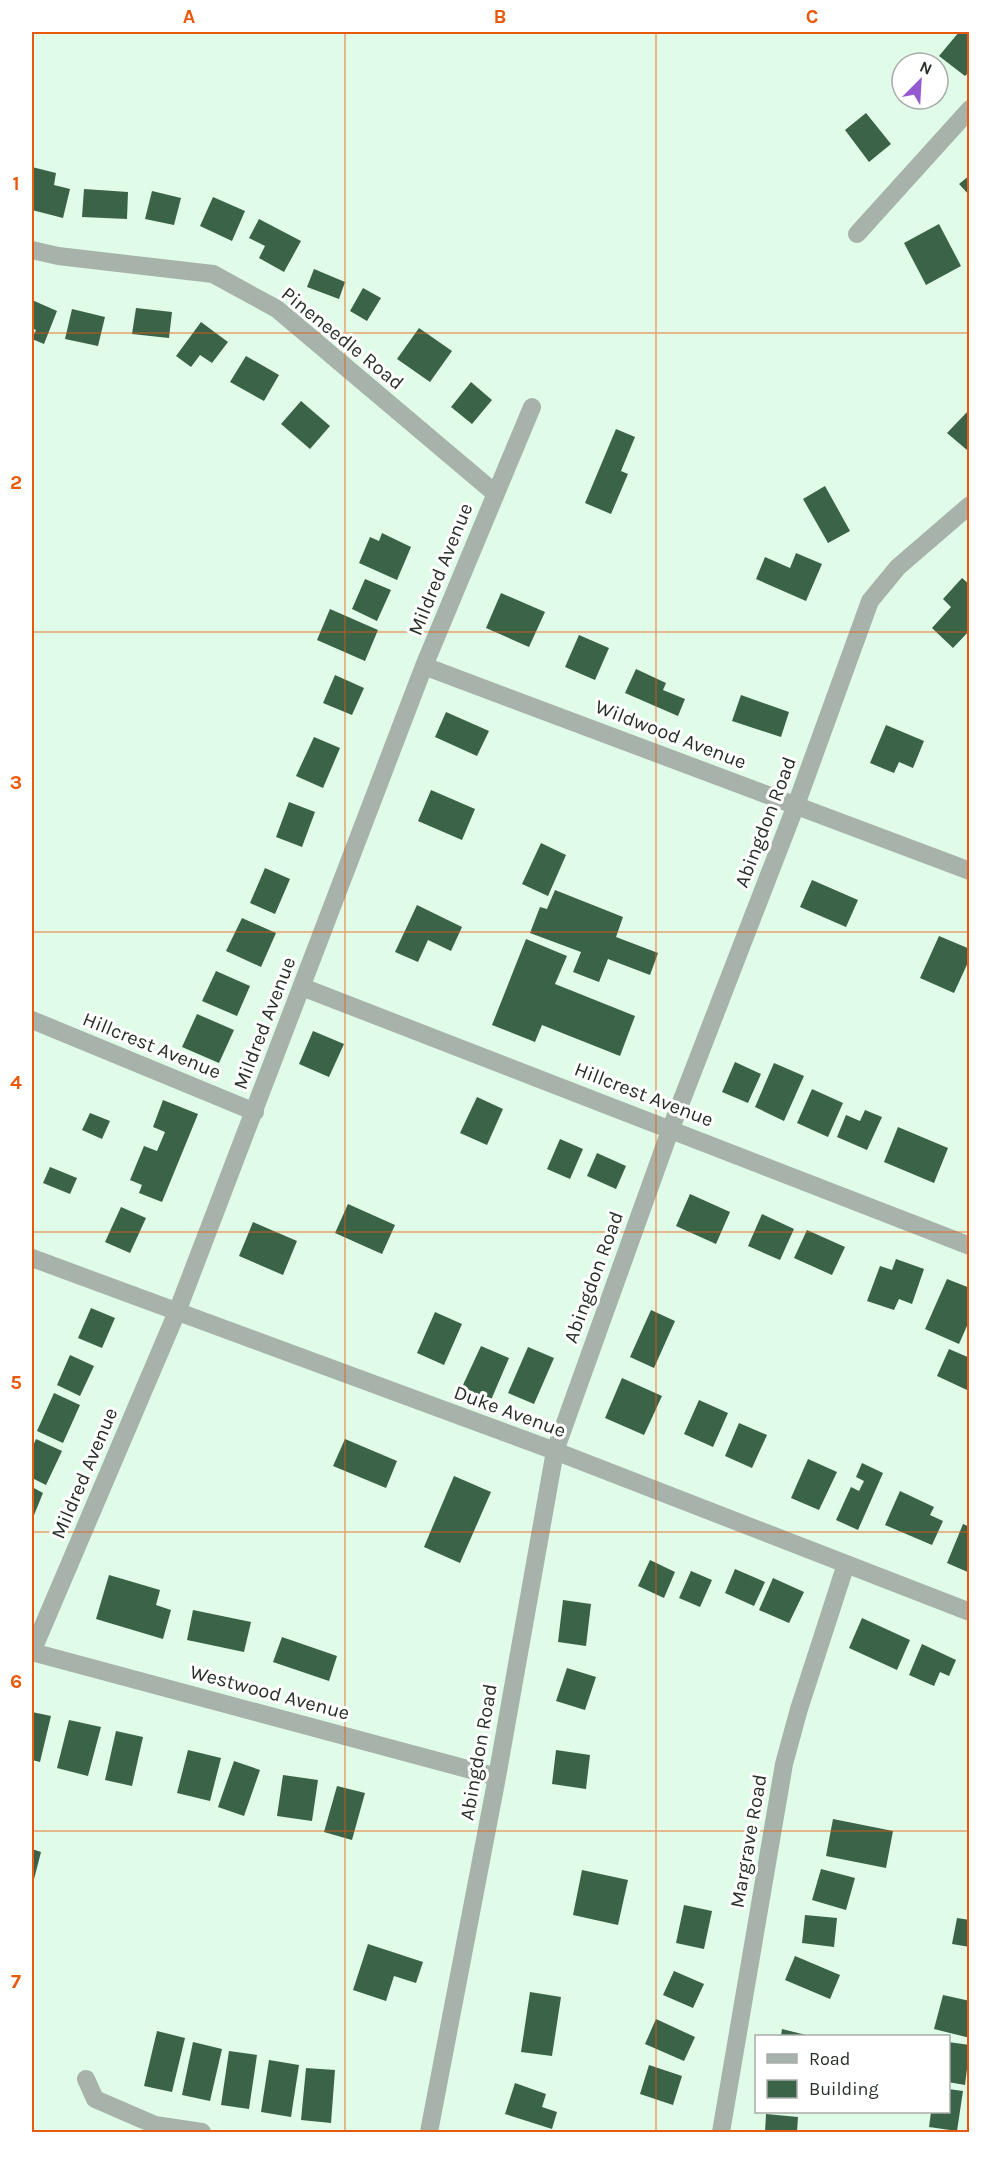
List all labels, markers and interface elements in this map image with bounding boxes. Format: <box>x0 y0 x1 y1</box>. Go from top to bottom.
text: A <box>183 5 196 28</box>
text: B <box>494 5 506 28</box>
text: C <box>806 5 818 28</box>
north arrow <box>890 51 950 111</box>
text: N <box>917 57 935 79</box>
text: 1 <box>12 172 20 195</box>
street label: Pineneedle Road <box>277 282 408 395</box>
text: 2 <box>10 471 22 494</box>
street label: Mildred Avenue <box>404 500 477 639</box>
street label: Wildwood Avenue <box>592 695 750 774</box>
street label: Abingdon Road <box>730 753 801 891</box>
text: 3 <box>10 771 22 794</box>
street label: Mildred Avenue <box>229 954 300 1093</box>
street label: Hillcrest Avenue <box>79 1007 224 1084</box>
street label: Hillcrest Avenue <box>571 1057 717 1132</box>
text: 4 <box>10 1071 22 1094</box>
street label: Abingdon Road <box>559 1208 628 1346</box>
text: 5 <box>10 1371 22 1394</box>
street label: Duke Avenue <box>451 1381 569 1442</box>
street label: Mildred Avenue <box>46 1404 122 1542</box>
street label: Westwood Avenue <box>188 1660 352 1725</box>
text: 6 <box>10 1670 22 1693</box>
street label: Abingdon Road <box>455 1682 502 1822</box>
street label: Margrave Road <box>725 1772 772 1910</box>
text: 7 <box>11 1970 21 1993</box>
legend <box>755 2035 950 2113</box>
text: Road <box>809 2048 850 2070</box>
text: Building <box>809 2078 879 2100</box>

